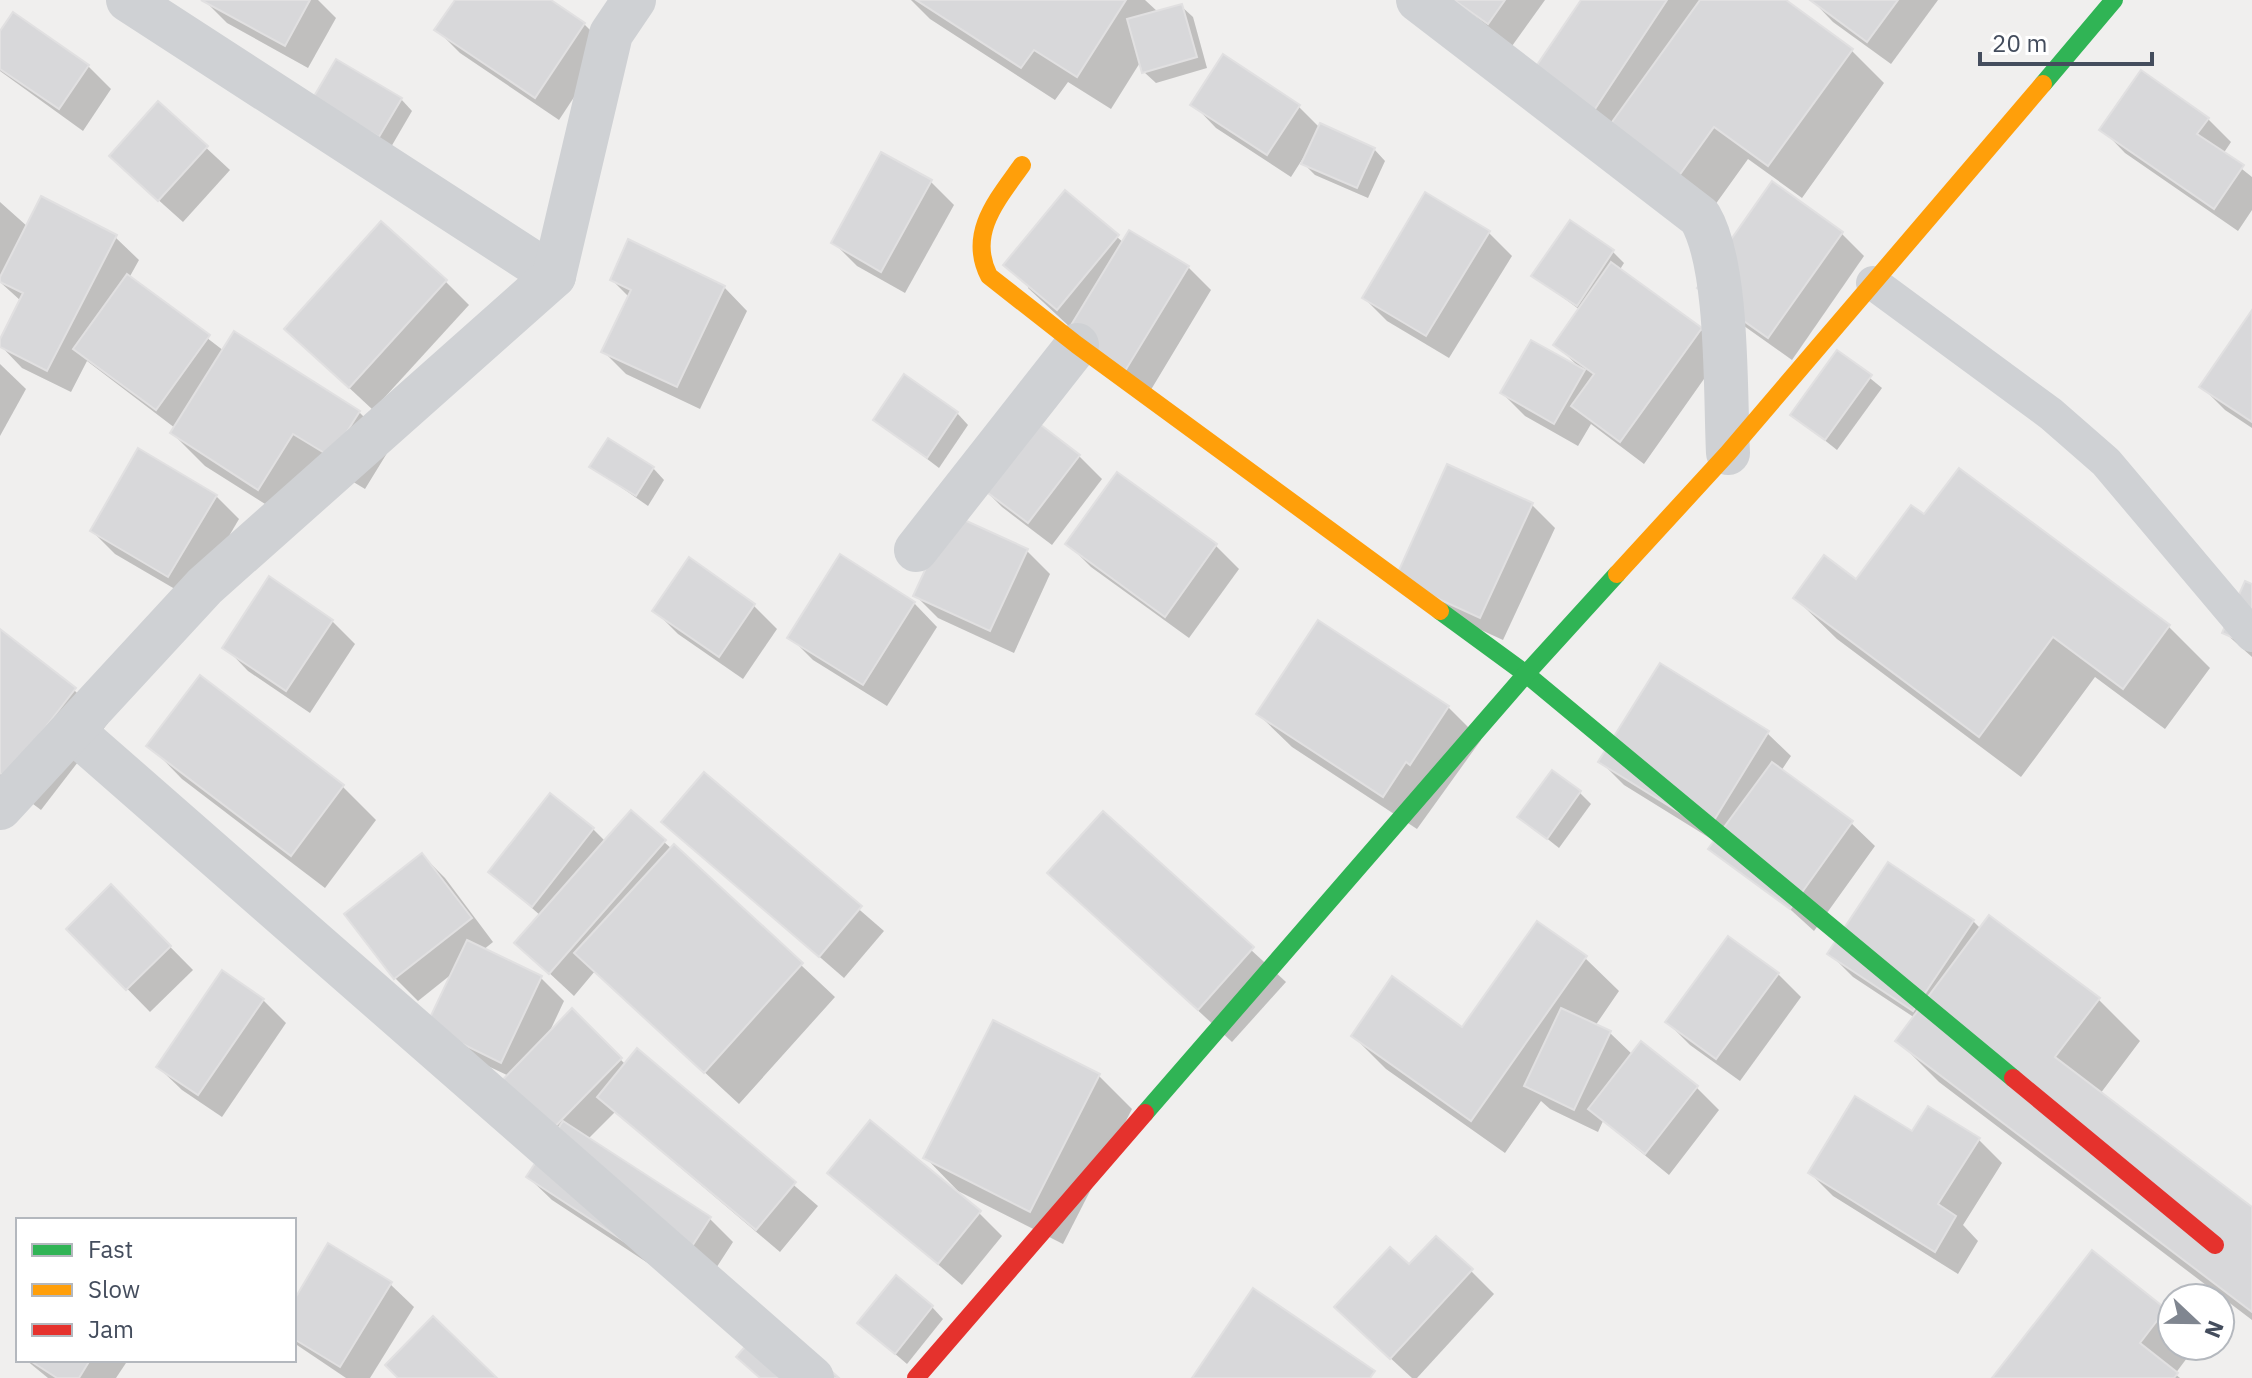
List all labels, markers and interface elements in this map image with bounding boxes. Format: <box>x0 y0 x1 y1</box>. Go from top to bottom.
scale bar <box>1980 16 2152 66</box>
text: 20 m <box>1992 27 2047 59</box>
legend <box>16 1218 296 1362</box>
text: Fast <box>88 1233 133 1265</box>
text: Slow <box>88 1273 140 1305</box>
north arrow <box>2156 1282 2236 1362</box>
text: Jam <box>88 1313 134 1345</box>
text: N <box>2199 1317 2231 1342</box>

